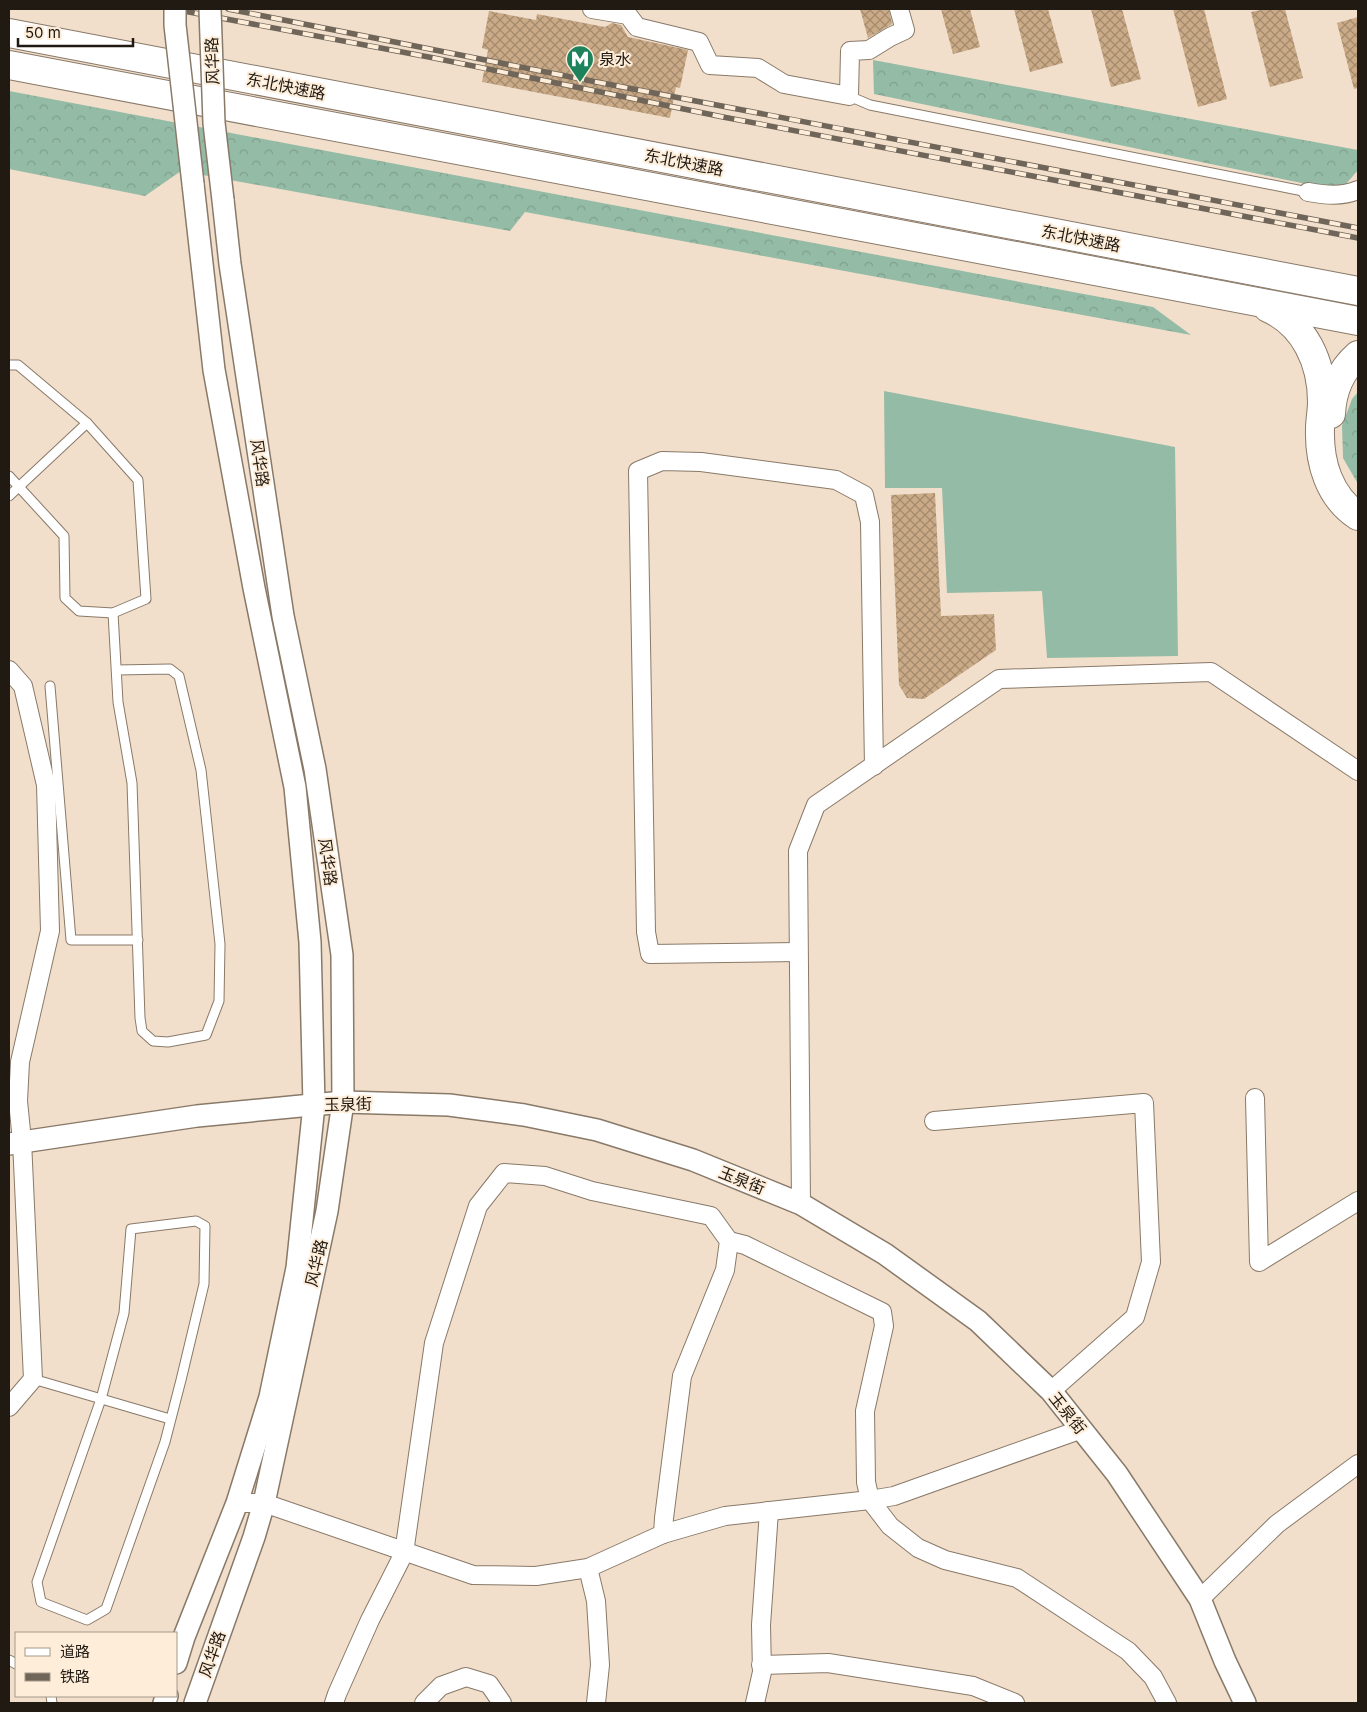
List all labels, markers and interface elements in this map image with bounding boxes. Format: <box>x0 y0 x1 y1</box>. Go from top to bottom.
scale bar <box>18 15 132 47</box>
text: 50 m <box>25 23 61 42</box>
street label: 风华路 <box>201 37 223 85</box>
metro station icon: 泉水 <box>565 44 595 83</box>
place label: 泉水 <box>599 49 631 69</box>
street label: 东北快速路 <box>245 69 327 103</box>
street label: 东北快速路 <box>643 145 725 179</box>
street label: 东北快速路 <box>1040 221 1122 255</box>
street label: 风华路 <box>247 438 273 488</box>
street label: 风华路 <box>315 837 341 887</box>
street label: 玉泉街 <box>324 1094 372 1114</box>
street label: 玉泉街 <box>716 1162 768 1198</box>
street label: 风华路 <box>301 1237 331 1289</box>
street label: 玉泉街 <box>1045 1388 1091 1438</box>
street label: 风华路 <box>195 1628 229 1680</box>
legend <box>15 1632 178 1697</box>
text: 道路 <box>60 1642 90 1661</box>
text: 铁路 <box>60 1667 90 1686</box>

